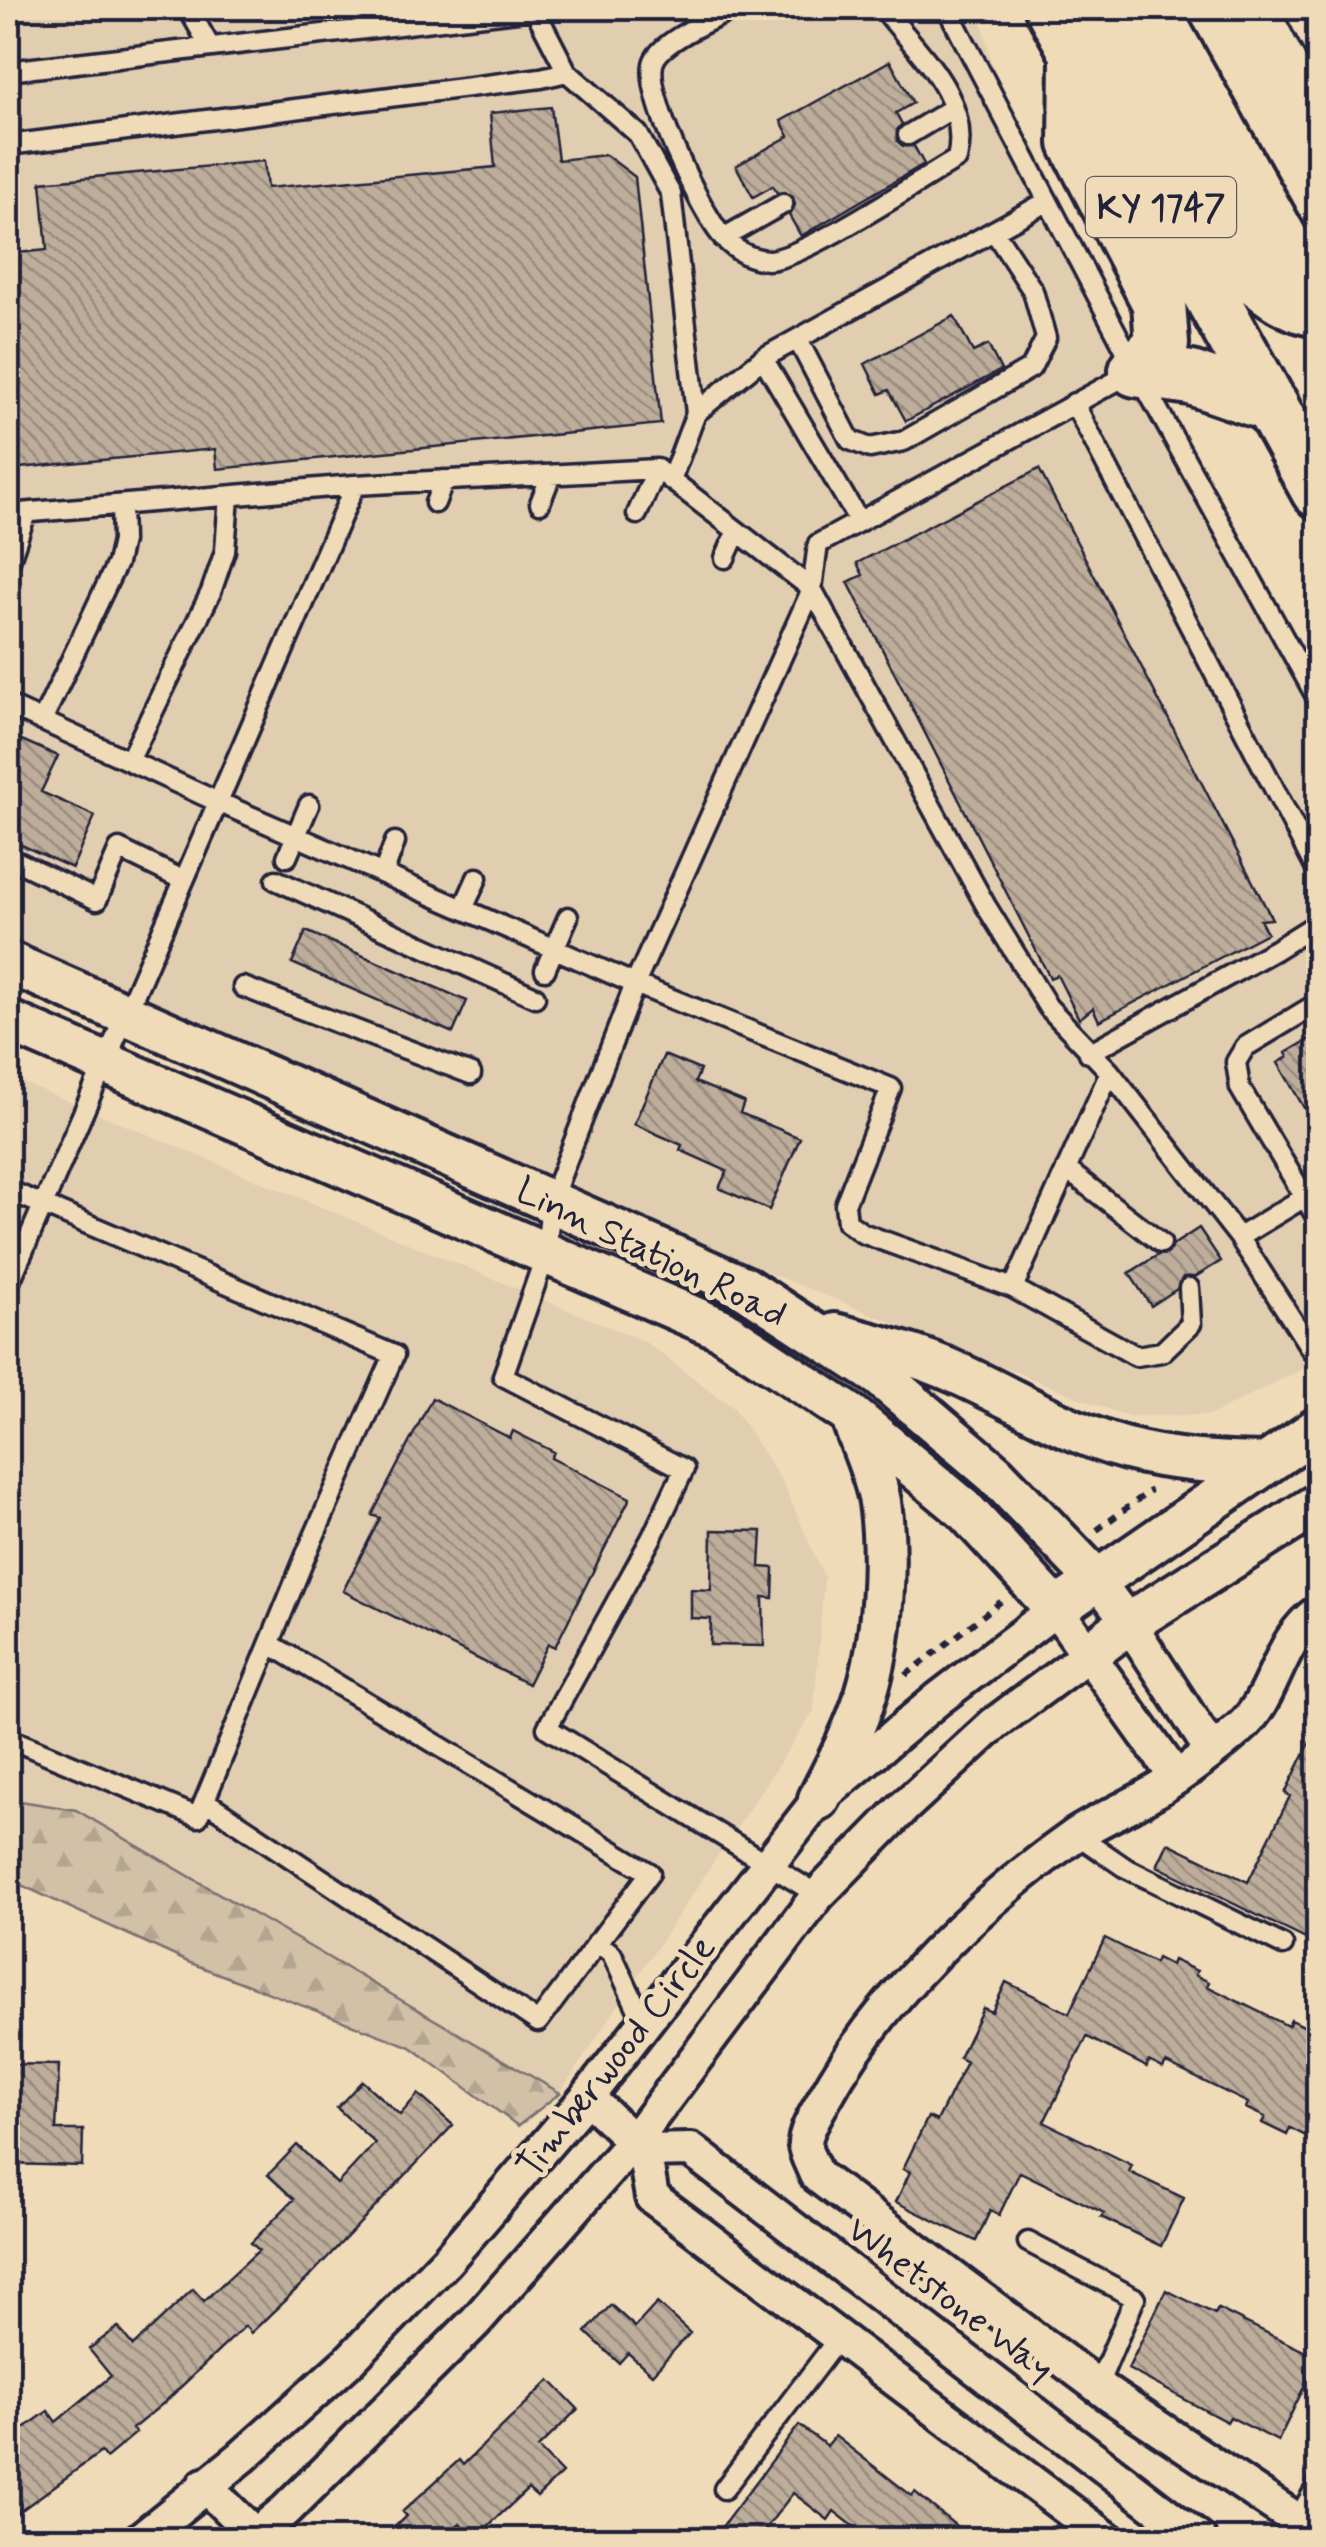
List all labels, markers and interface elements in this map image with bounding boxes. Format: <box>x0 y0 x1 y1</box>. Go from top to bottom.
road number: KY 1747 <box>1086 177 1236 237</box>
street label: Linn Station Road <box>508 1167 794 1340</box>
street label: Timberwood Circle <box>507 1926 727 2189</box>
street label: Whetstone Way <box>836 2206 1063 2394</box>

